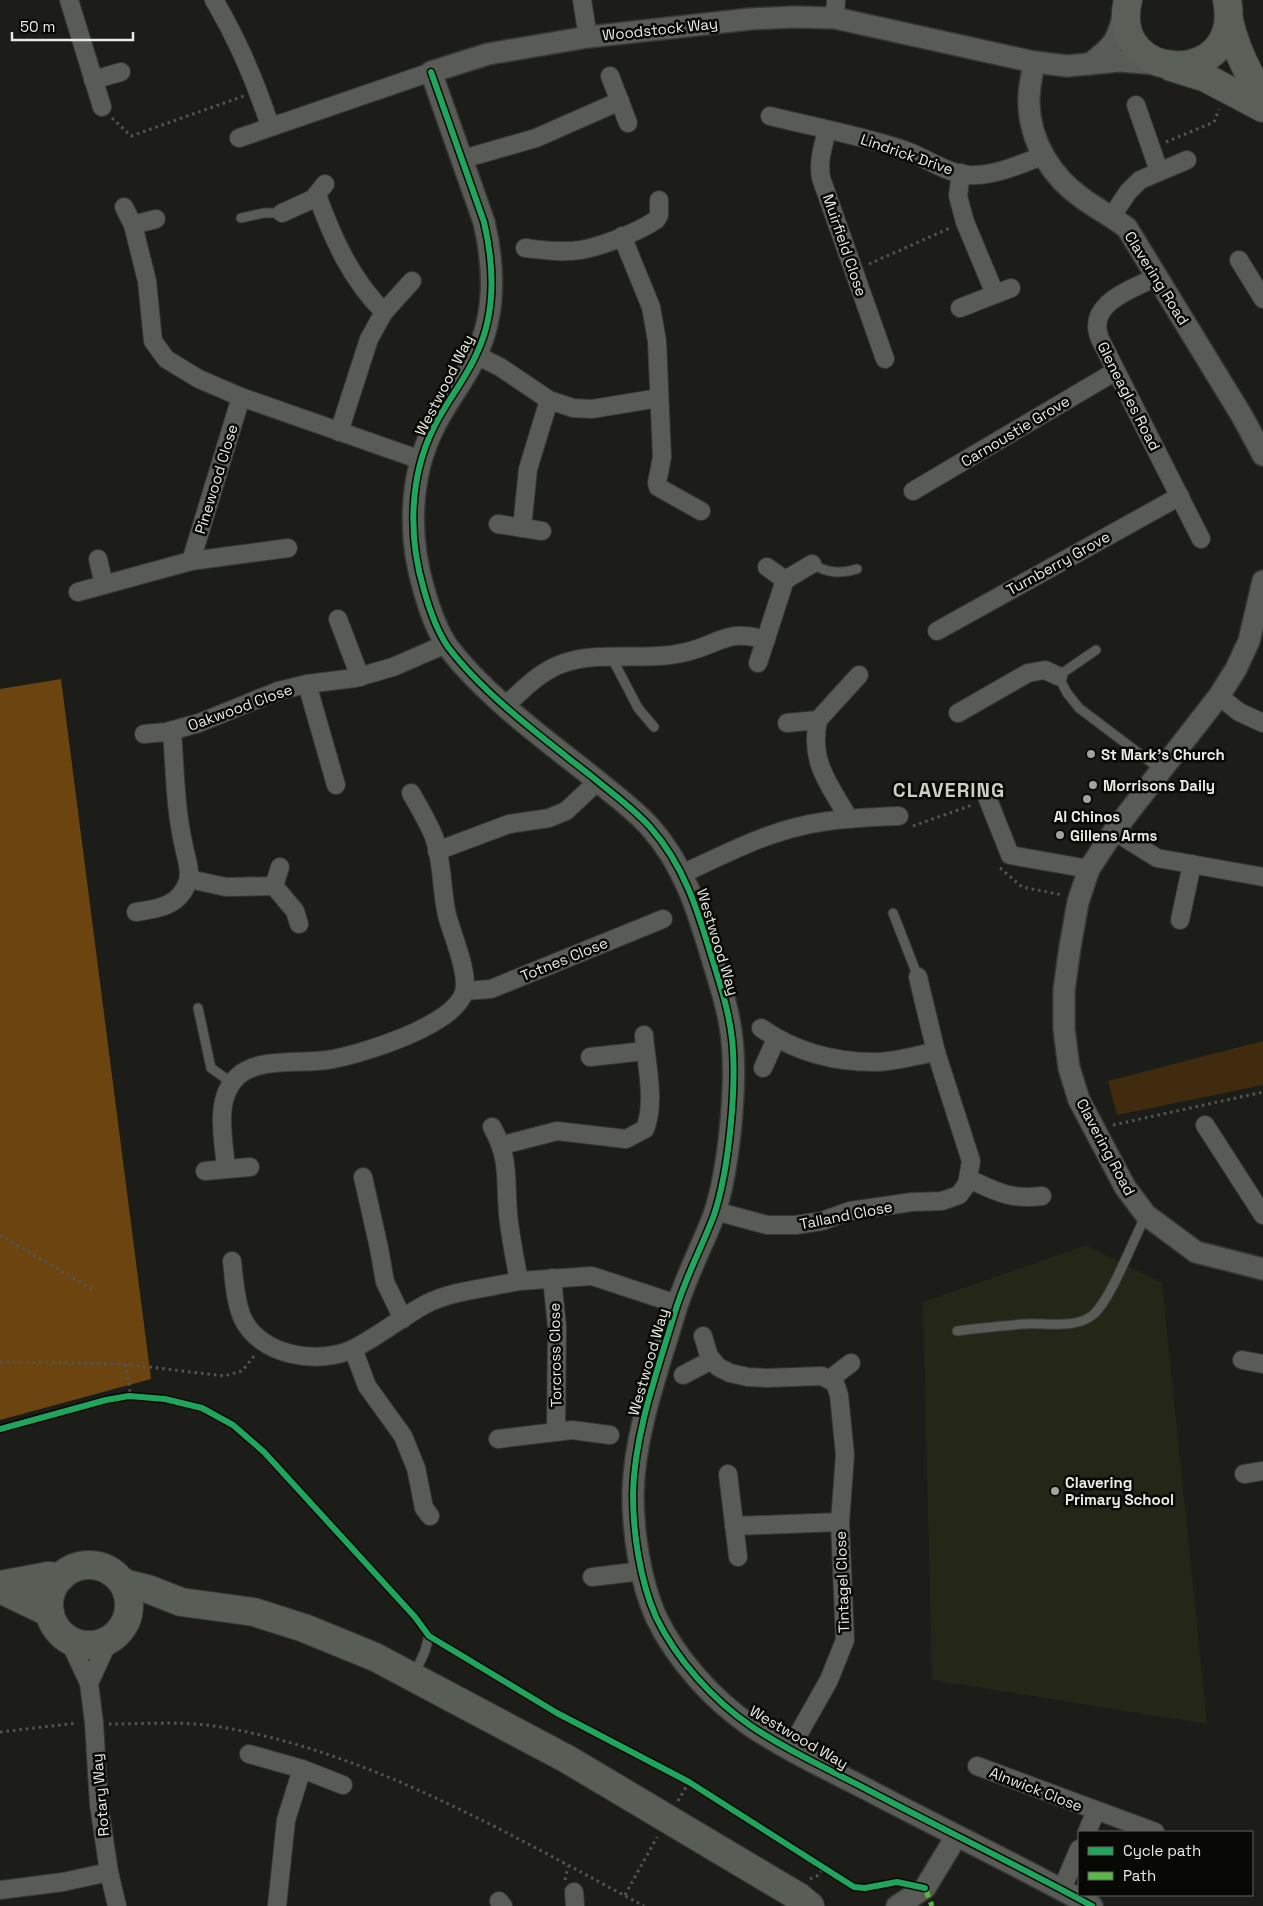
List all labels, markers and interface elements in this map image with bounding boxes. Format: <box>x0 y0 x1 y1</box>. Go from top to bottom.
scale bar <box>12 10 134 42</box>
street label: Woodstock Way <box>601 13 719 45</box>
text: 50 m <box>20 17 55 36</box>
street label: Lindrick Drive <box>858 129 956 179</box>
street label: Muirfield Close <box>819 191 871 299</box>
street label: Clavering Road <box>1121 228 1193 328</box>
street label: Westwood Way <box>410 331 478 439</box>
street label: Gleneagles Road <box>1093 338 1165 454</box>
street label: Carnoustie Grove <box>957 391 1073 471</box>
street label: Pinewood Close <box>190 422 242 536</box>
street label: Turnberry Grove <box>1003 527 1113 599</box>
street label: Oakwood Close <box>185 679 295 735</box>
place label: St Mark's Church <box>1101 745 1225 764</box>
marker: St Mark's Church <box>1085 748 1097 760</box>
place label: Morrisons Daily <box>1103 776 1215 795</box>
district label: CLAVERING <box>893 777 1005 803</box>
marker: Morrisons Daily <box>1087 779 1099 791</box>
marker: Al Chinos <box>1081 793 1093 805</box>
place label: Al Chinos <box>1054 807 1120 826</box>
place label: Gillens Arms <box>1070 826 1158 845</box>
marker: Gillens Arms <box>1054 829 1066 841</box>
street label: Westwood Way <box>693 886 743 998</box>
street label: Totnes Close <box>518 933 610 985</box>
street label: Clavering Road <box>1072 1095 1140 1199</box>
street label: Talland Close <box>798 1197 894 1233</box>
street label: Torcross Close <box>545 1302 565 1407</box>
street label: Westwood Way <box>624 1306 672 1418</box>
place label: Clavering Primary School <box>1065 1473 1174 1509</box>
marker: Clavering Primary School <box>1049 1485 1061 1497</box>
street label: Tintagel Close <box>831 1531 853 1633</box>
street label: Westwood Way <box>746 1701 852 1773</box>
street label: Rotary Way <box>87 1753 113 1837</box>
street label: Alnwick Close <box>987 1763 1085 1816</box>
legend <box>1078 1831 1253 1896</box>
text: Cycle path <box>1123 1841 1201 1860</box>
text: Path <box>1123 1866 1156 1885</box>

